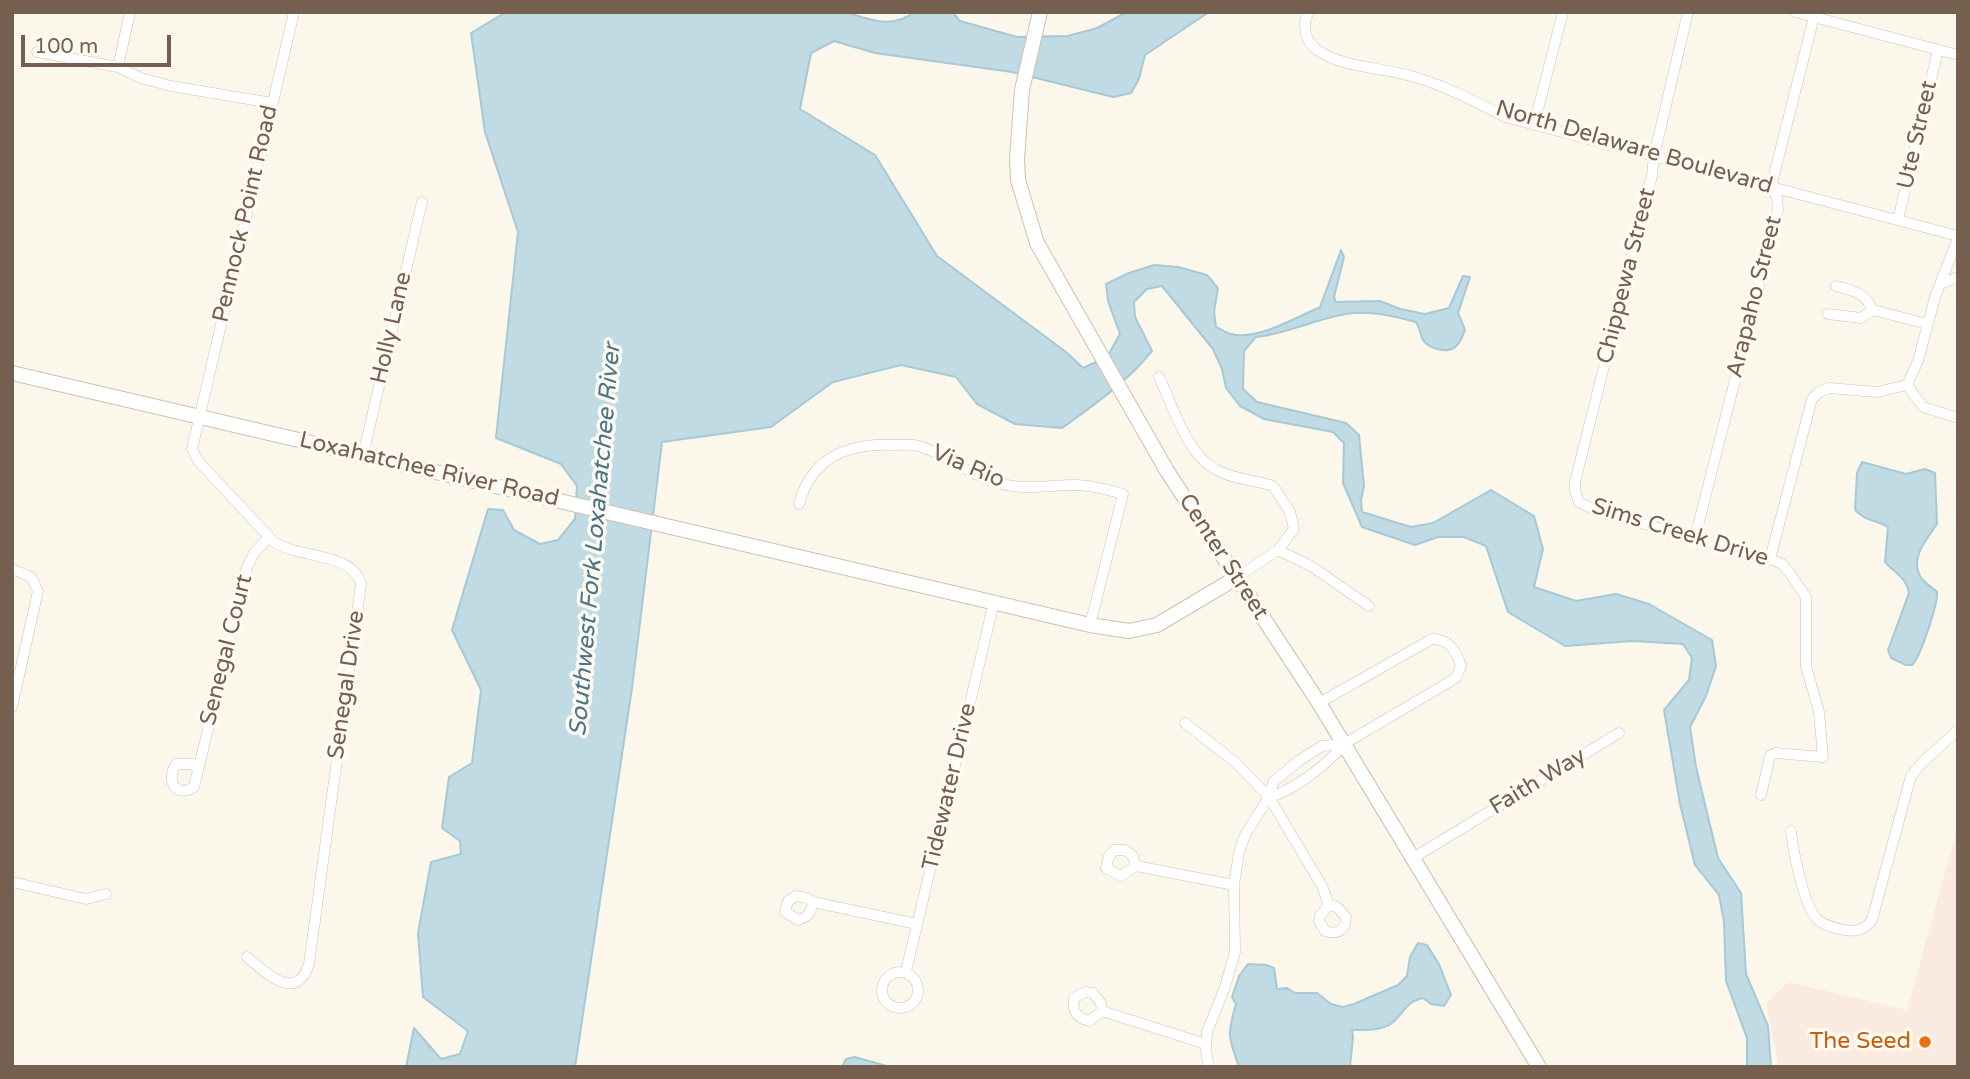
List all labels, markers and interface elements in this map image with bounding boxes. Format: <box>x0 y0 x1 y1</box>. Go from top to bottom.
scale bar <box>24 21 175 65</box>
text: 100 m <box>34 34 98 59</box>
street label: Ute Street <box>1892 78 1944 192</box>
street label: North Delaware Boulevard <box>1492 95 1776 201</box>
street label: Pennock Point Road <box>208 103 284 325</box>
street label: Chippewa Street <box>1592 185 1662 367</box>
street label: Arapaho Street <box>1722 213 1788 381</box>
street label: Holly Lane <box>366 269 418 387</box>
water label: Southwest Fork Loxahatchee River <box>564 342 628 738</box>
street label: Loxahatchee River Road <box>296 427 562 513</box>
street label: Via Rio <box>927 439 1009 495</box>
street label: Center Street <box>1172 489 1274 625</box>
street label: Sims Creek Drive <box>1588 493 1772 573</box>
street label: Senegal Court <box>195 572 259 728</box>
street label: Senegal Drive <box>323 609 371 761</box>
street label: Tidewater Drive <box>917 701 983 873</box>
street label: Faith Way <box>1485 743 1591 821</box>
place label: The Seed <box>1809 1028 1911 1056</box>
marker: The Seed <box>1917 1034 1933 1050</box>

